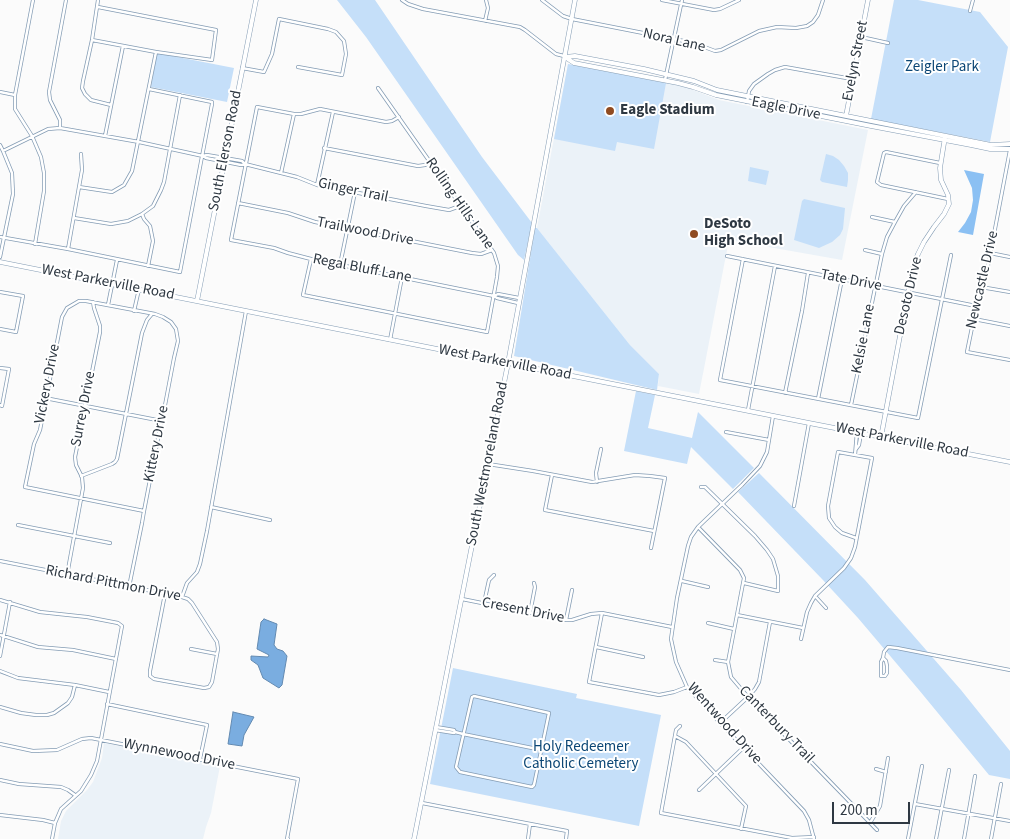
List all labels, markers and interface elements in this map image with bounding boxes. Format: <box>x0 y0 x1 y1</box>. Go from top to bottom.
street label: Evelyn Street <box>839 19 873 103</box>
street label: Nora Lane <box>641 25 707 57</box>
park label: Zeigler Park <box>905 59 979 77</box>
street label: South Elerson Road <box>205 89 247 213</box>
street label: Eagle Drive <box>750 94 822 124</box>
place label: Eagle Stadium <box>620 102 715 120</box>
marker: Eagle Stadium <box>604 105 616 117</box>
street label: Rolling Hills Lane <box>421 155 497 253</box>
street label: Ginger Trail <box>316 175 390 207</box>
street label: Trailwood Drive <box>315 214 415 250</box>
place label: DeSoto High School <box>704 216 783 251</box>
marker: DeSoto High School <box>688 228 700 240</box>
street label: Newcastle Drive <box>963 229 1003 331</box>
street label: Regal Bluff Lane <box>311 251 413 287</box>
street label: Desoto Drive <box>891 255 927 337</box>
street label: West Parkerville Road <box>40 261 176 305</box>
street label: Tate Drive <box>819 266 883 296</box>
street label: Kelsie Lane <box>848 303 880 375</box>
street label: West Parkerville Road <box>437 341 573 385</box>
street label: Vickery Drive <box>31 343 65 425</box>
street label: Surrey Drive <box>68 370 100 448</box>
street label: South Westmoreland Road <box>463 380 513 548</box>
street label: Kittery Drive <box>141 404 173 484</box>
street label: West Parkerville Road <box>834 419 970 463</box>
street label: Richard Pittmon Drive <box>44 562 182 606</box>
street label: Cresent Drive <box>480 594 566 628</box>
street label: Wentwood Drive <box>683 680 765 768</box>
street label: Canterbury Trail <box>734 682 818 768</box>
street label: Wynnewood Drive <box>122 735 236 775</box>
park label: Holy Redeemer Catholic Cemetery <box>523 739 639 774</box>
scale bar <box>835 792 912 824</box>
text: 200 m <box>840 800 878 821</box>

